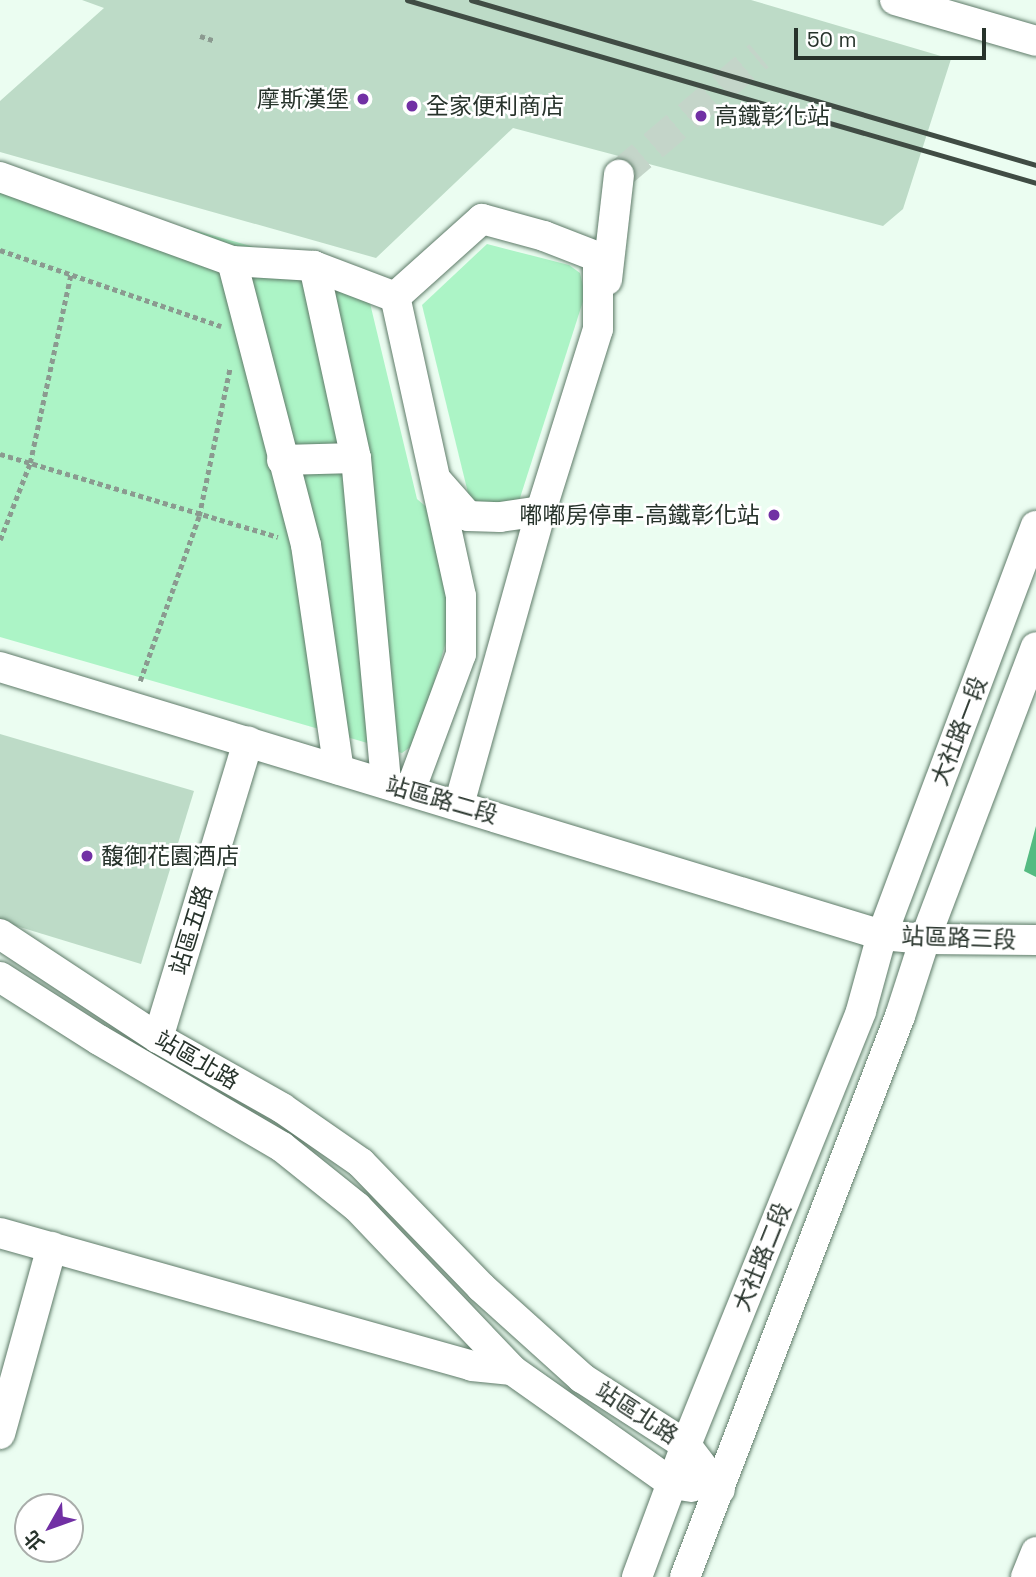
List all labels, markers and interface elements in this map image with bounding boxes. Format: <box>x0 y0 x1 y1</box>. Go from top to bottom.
scale bar <box>798 14 990 58</box>
text: 50 m <box>807 26 857 53</box>
place label: 摩斯漢堡 <box>257 85 349 113</box>
marker: 摩斯漢堡 <box>355 91 371 107</box>
place label: 全家便利商店 <box>426 92 564 120</box>
marker: 全家便利商店 <box>404 98 420 114</box>
place label: 高鐵彰化站 <box>715 102 830 130</box>
marker: 高鐵彰化站 <box>693 108 709 124</box>
place label: 嘟嘟房停車-高鐵彰化站 <box>520 501 760 529</box>
marker: 嘟嘟房停車-高鐵彰化站 <box>766 507 782 523</box>
street label: 大社路一段 <box>926 672 992 790</box>
street label: 站區路二段 <box>383 771 501 829</box>
place label: 馥御花園酒店 <box>101 842 239 870</box>
marker: 馥御花園酒店 <box>79 848 95 864</box>
street label: 站區五路 <box>164 882 218 978</box>
street label: 站區路三段 <box>901 922 1017 954</box>
street label: 站區北路 <box>150 1025 244 1095</box>
street label: 大社路二段 <box>728 1199 796 1315</box>
street label: 站區北路 <box>591 1376 683 1450</box>
north arrow <box>14 1493 84 1563</box>
text: 北 <box>18 1525 50 1556</box>

